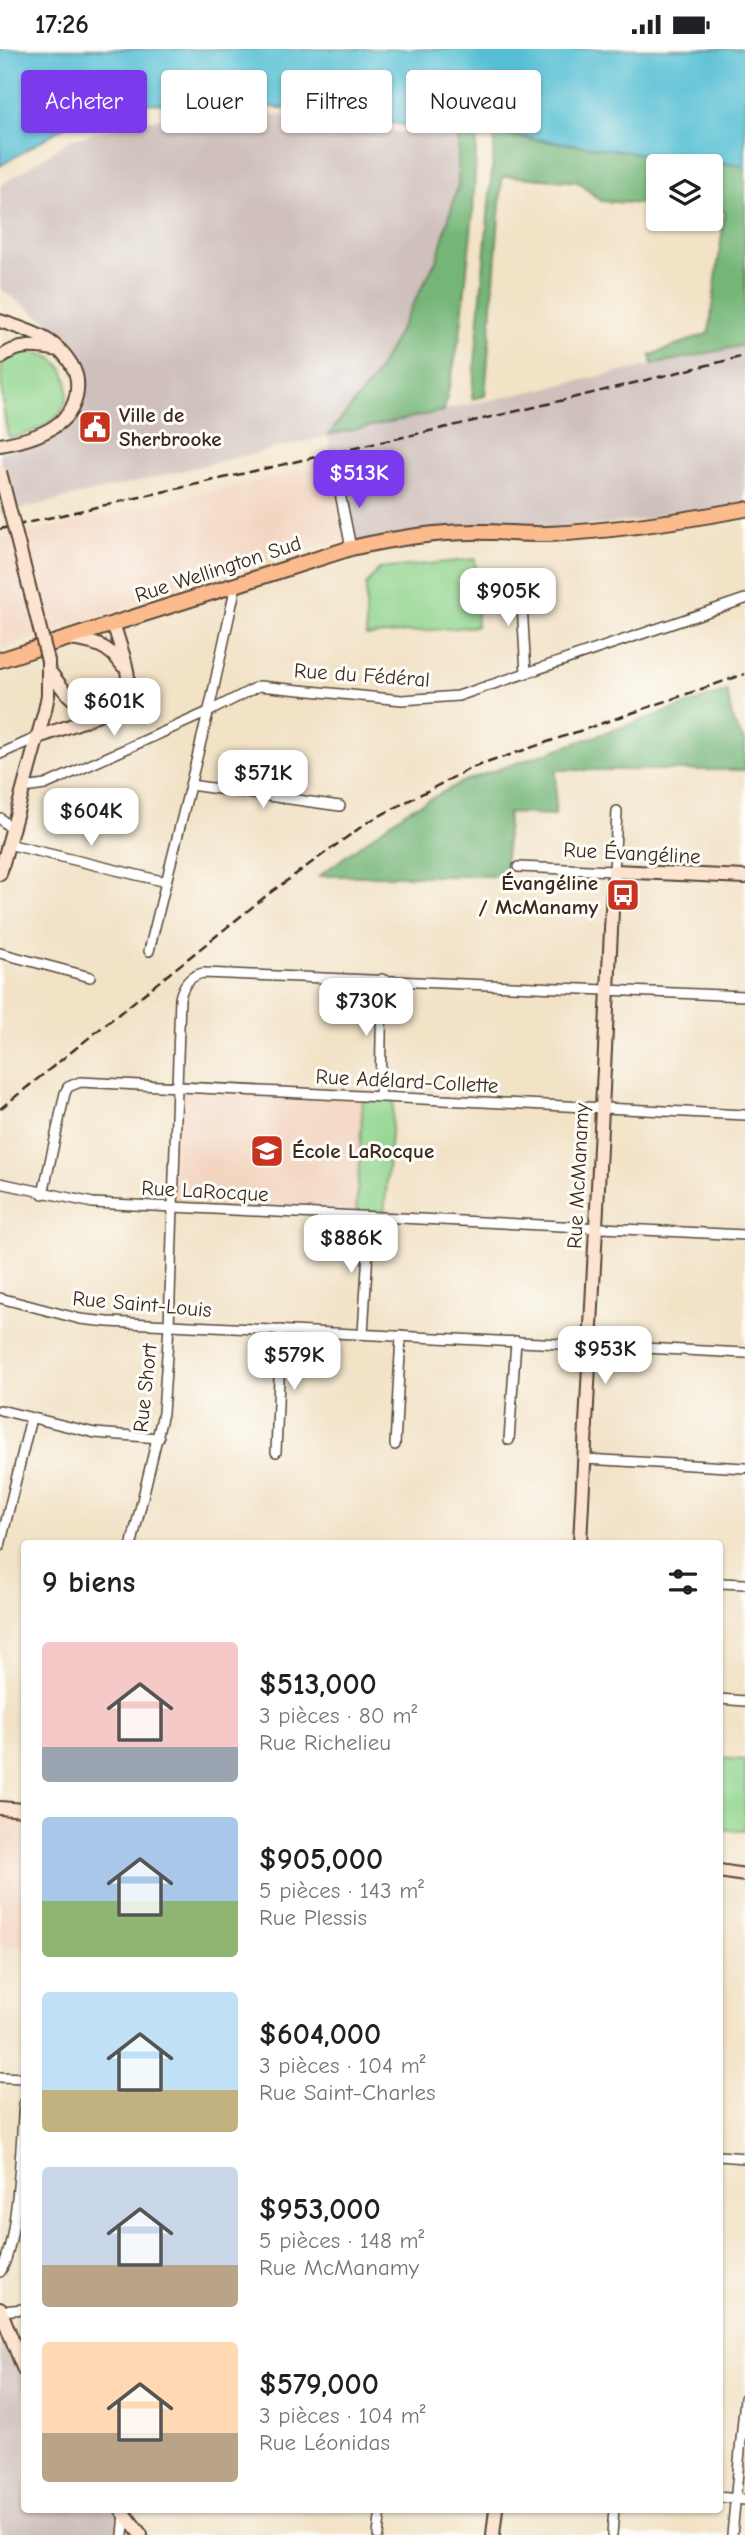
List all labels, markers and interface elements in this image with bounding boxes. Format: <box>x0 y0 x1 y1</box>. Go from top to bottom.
text: 17:26 <box>35 10 89 40</box>
chip: Acheter <box>21 70 147 133</box>
chip: Louer <box>161 70 267 133</box>
chip: Filtres <box>281 70 392 133</box>
chip: Nouveau <box>406 70 541 133</box>
map controls <box>646 154 723 231</box>
button: layers <box>646 154 723 231</box>
place label: Ville de Sherbrooke <box>119 403 221 451</box>
public building icon: Ville de Sherbrooke <box>76 408 114 446</box>
pin: $513K <box>310 451 408 510</box>
text: $513K <box>329 459 389 486</box>
street label: Rue Wellington Sud <box>132 531 304 607</box>
pin: $905K <box>459 569 557 628</box>
text: $905K <box>476 577 540 604</box>
street label: Rue du Fédéral <box>293 658 431 692</box>
pin: $601K <box>65 679 163 738</box>
text: $601K <box>83 687 145 714</box>
pin: $571K <box>214 751 312 810</box>
text: $571K <box>234 759 292 786</box>
pin: $604K <box>42 789 140 848</box>
text: $604K <box>60 797 122 824</box>
street label: Rue Évangéline <box>563 837 701 869</box>
place label: Évangéline / McManamy <box>479 871 598 919</box>
bus stop icon: Évangéline / McManamy <box>604 876 642 914</box>
pin: $730K <box>317 979 415 1038</box>
text: $730K <box>335 987 397 1014</box>
street label: Rue Adélard-Collette <box>315 1064 499 1098</box>
street label: Rue McManamy <box>562 1102 594 1250</box>
school or university icon: École LaRocque <box>248 1132 286 1170</box>
place label: École LaRocque <box>292 1139 434 1163</box>
street label: Rue LaRocque <box>141 1176 269 1206</box>
pin: $886K <box>302 1215 400 1275</box>
text: $886K <box>320 1224 382 1251</box>
street label: Rue Saint-Louis <box>71 1286 213 1322</box>
pin: $953K <box>556 1327 654 1386</box>
pin: $579K <box>245 1333 343 1392</box>
text: $953K <box>574 1335 636 1362</box>
street label: Rue Short <box>128 1341 162 1434</box>
text: $579K <box>264 1341 324 1368</box>
icon: filters <box>664 1563 702 1601</box>
text: 9 biens <box>42 1565 135 1600</box>
text: $513,000 <box>259 1667 377 1702</box>
icon: home <box>98 1670 182 1754</box>
text: 3 pièces · 80 m² <box>259 1702 417 1729</box>
text: Rue Richelieu <box>259 1729 391 1756</box>
text: $905,000 <box>259 1842 383 1877</box>
icon: home <box>98 1845 182 1929</box>
text: 5 pièces · 143 m² <box>259 1877 424 1904</box>
text: Rue Plessis <box>259 1904 367 1931</box>
text: $604,000 <box>259 2017 381 2052</box>
icon: home <box>98 2020 182 2104</box>
text: 3 pièces · 104 m² <box>259 2052 426 2079</box>
text: Rue Saint-Charles <box>259 2079 436 2106</box>
text: $953,000 <box>259 2192 381 2227</box>
icon: home <box>98 2195 182 2279</box>
text: 5 pièces · 148 m² <box>259 2227 424 2254</box>
text: Rue McManamy <box>259 2254 419 2281</box>
text: $579,000 <box>259 2367 379 2402</box>
icon: home <box>98 2370 182 2454</box>
text: 3 pièces · 104 m² <box>259 2402 426 2429</box>
text: Rue Léonidas <box>259 2429 390 2456</box>

